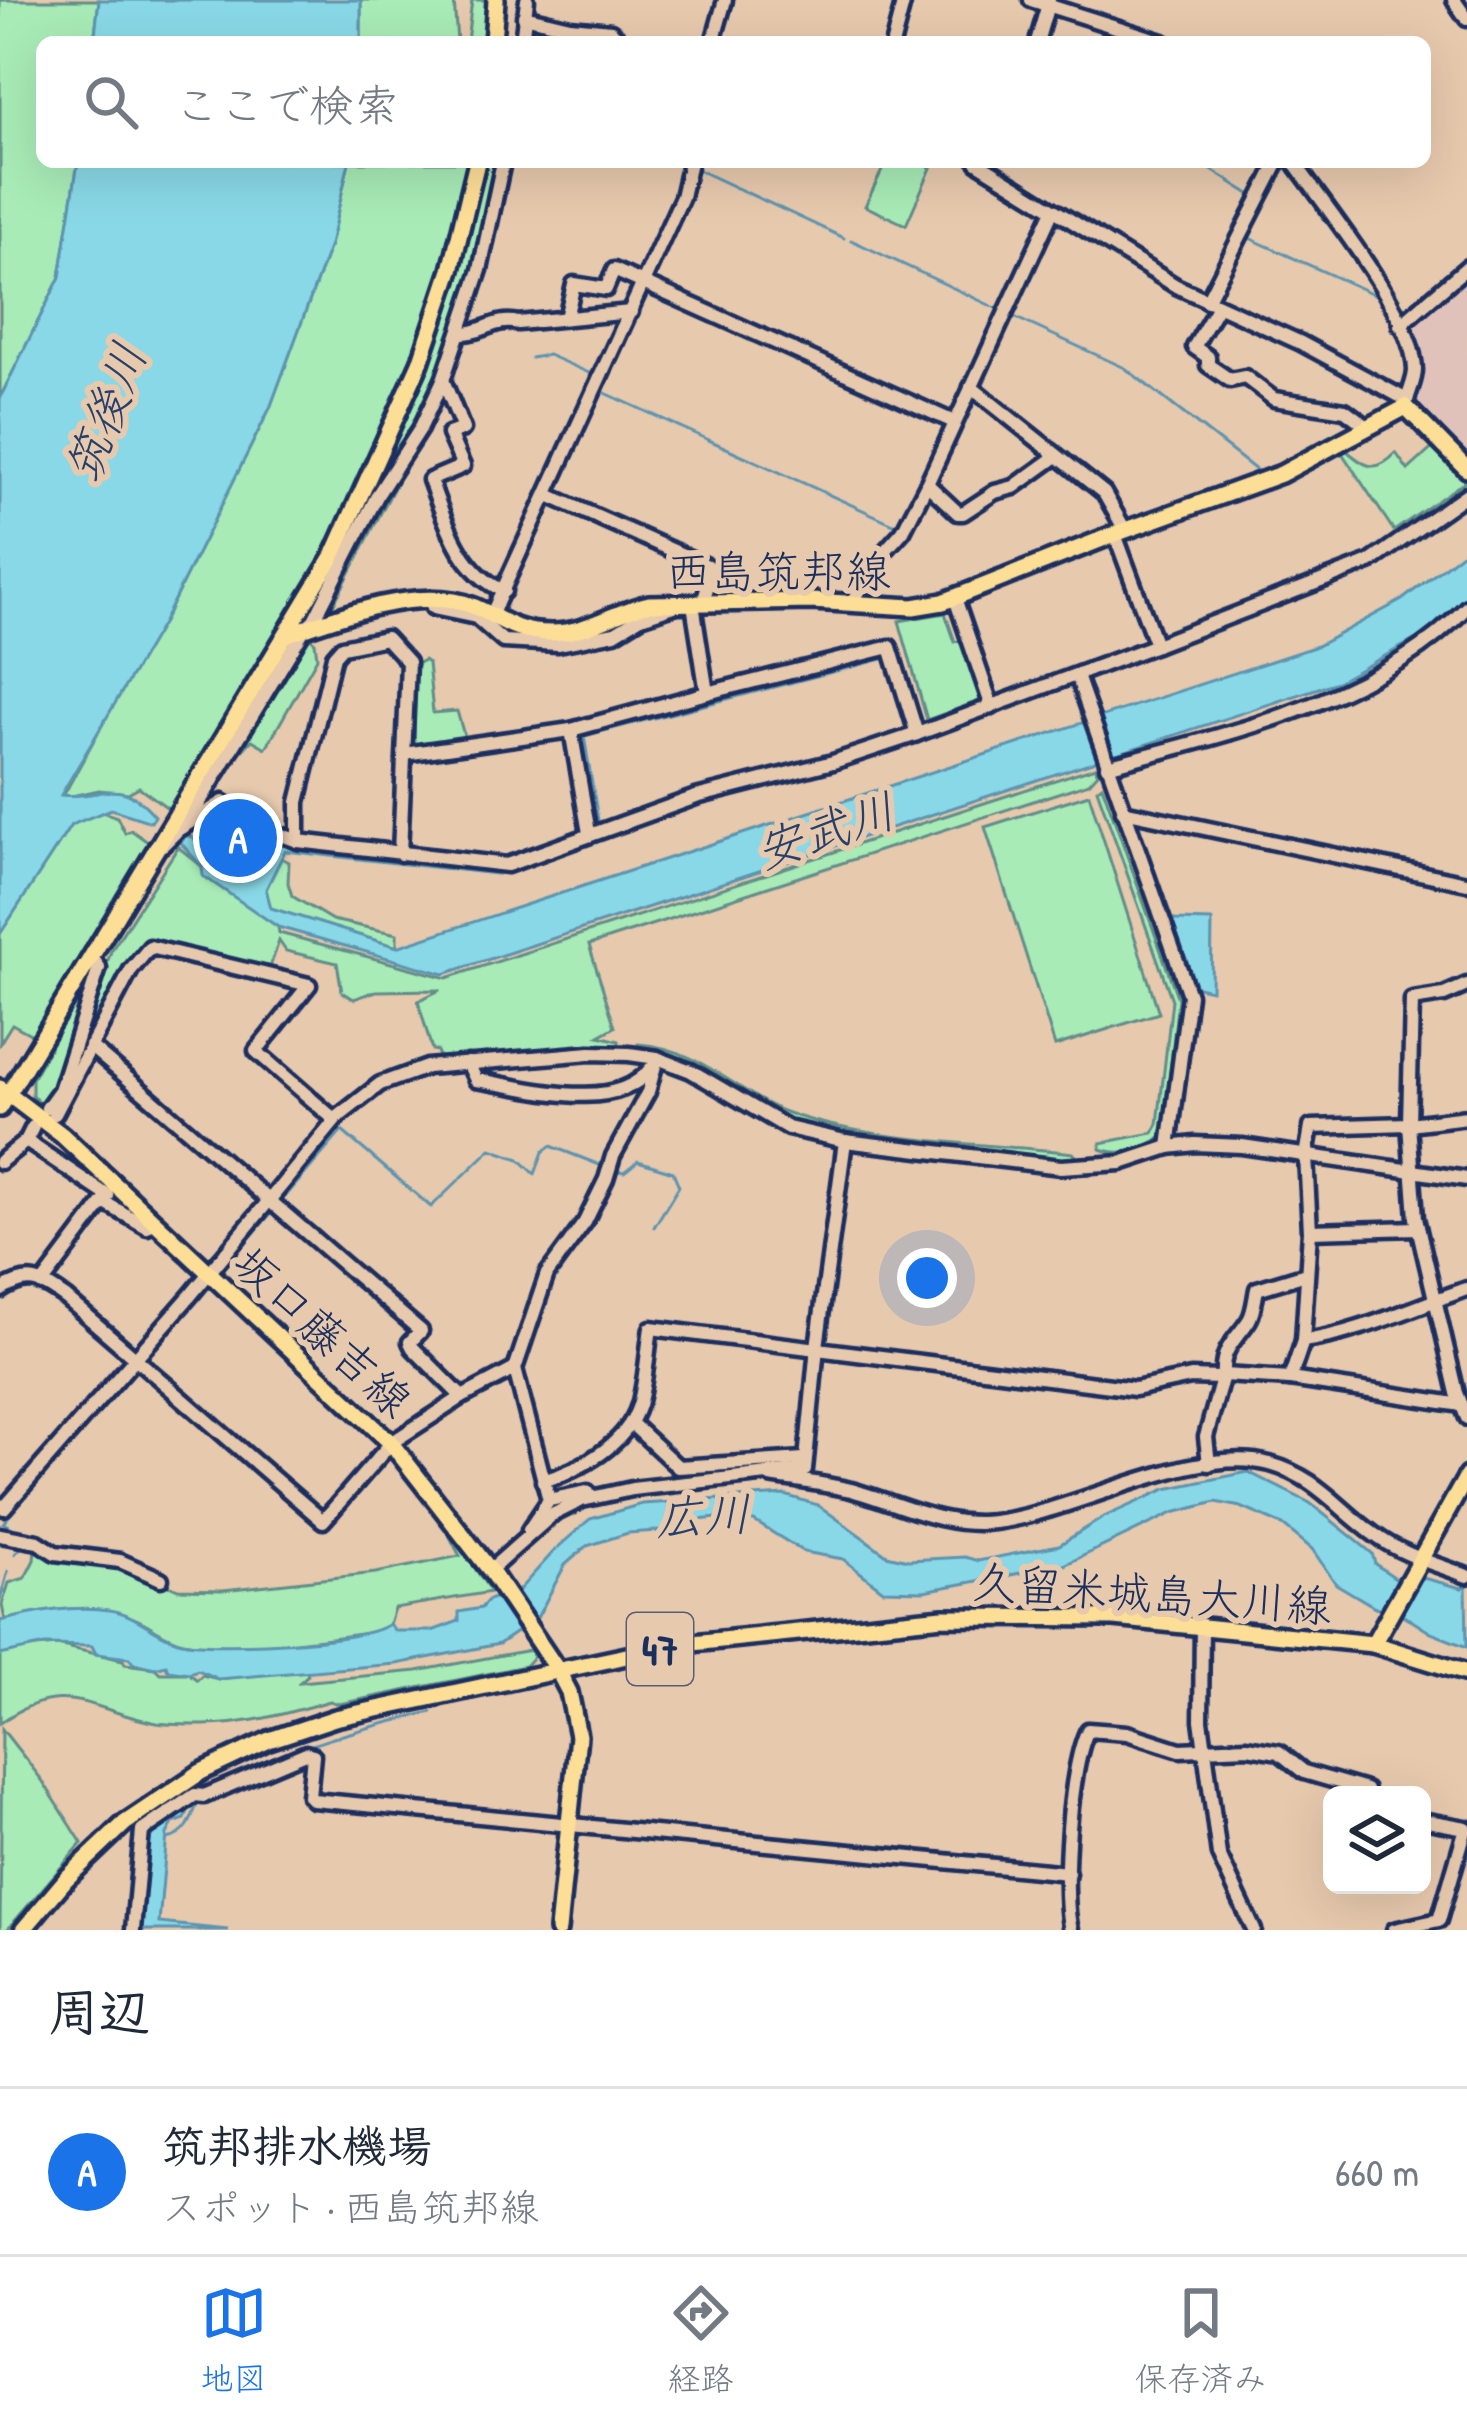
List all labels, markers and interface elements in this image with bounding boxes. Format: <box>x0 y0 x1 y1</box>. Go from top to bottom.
search box <box>36 36 1431 168</box>
icon: search <box>78 69 144 135</box>
text: ここで検索 <box>174 74 399 135</box>
water label: 筑後川 <box>49 333 161 491</box>
street label: 西島筑邦線 <box>665 540 891 601</box>
water label: 安武川 <box>746 777 904 883</box>
pin: A <box>199 793 277 883</box>
street label: 坂口藤吉線 <box>220 1232 426 1430</box>
your location <box>897 1248 957 1308</box>
water label: 広川 <box>653 1480 753 1550</box>
street label: 久留米城島大川線 <box>970 1550 1334 1636</box>
road number: 47 <box>627 1613 693 1685</box>
map controls <box>1323 1786 1431 1894</box>
button: layers <box>1323 1786 1431 1894</box>
text: 周辺 <box>48 1977 150 2046</box>
text: 筑邦排水機場 <box>162 2115 432 2176</box>
text: A <box>77 2145 97 2198</box>
text: 660 m <box>1335 2145 1419 2198</box>
text: スポット · 西島筑邦線 <box>162 2180 539 2233</box>
tab: 地図 <box>201 2280 267 2400</box>
tab: 経路 <box>668 2280 734 2400</box>
tab: 保存済み <box>1135 2280 1267 2400</box>

